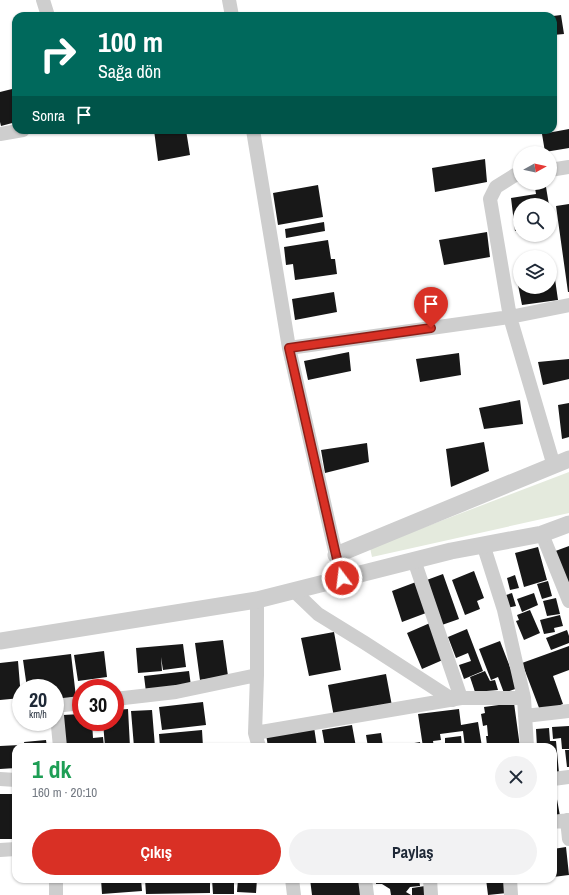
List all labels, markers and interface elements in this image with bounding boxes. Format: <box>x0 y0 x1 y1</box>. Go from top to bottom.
text: 100 m <box>98 23 163 61</box>
icon: right <box>32 28 84 80</box>
text: Sağa dön <box>98 59 161 84</box>
icon: arrive <box>73 104 95 126</box>
text: Sonra <box>32 105 65 126</box>
north arrow <box>513 146 557 190</box>
map controls <box>513 146 557 294</box>
button: search <box>513 198 557 242</box>
button: layers <box>513 250 557 294</box>
pin <box>414 287 448 328</box>
icon: arrive <box>420 293 442 315</box>
position arrow <box>321 557 363 599</box>
speed limit sign: 30 <box>72 679 124 731</box>
text: 20 <box>29 686 47 713</box>
text: km/h <box>29 708 47 721</box>
text: 1 dk <box>32 753 71 785</box>
button: close <box>495 756 537 798</box>
text: 160 m · 20:10 <box>32 784 97 801</box>
button: Çıkış <box>32 829 281 875</box>
button: Paylaş <box>289 829 537 875</box>

